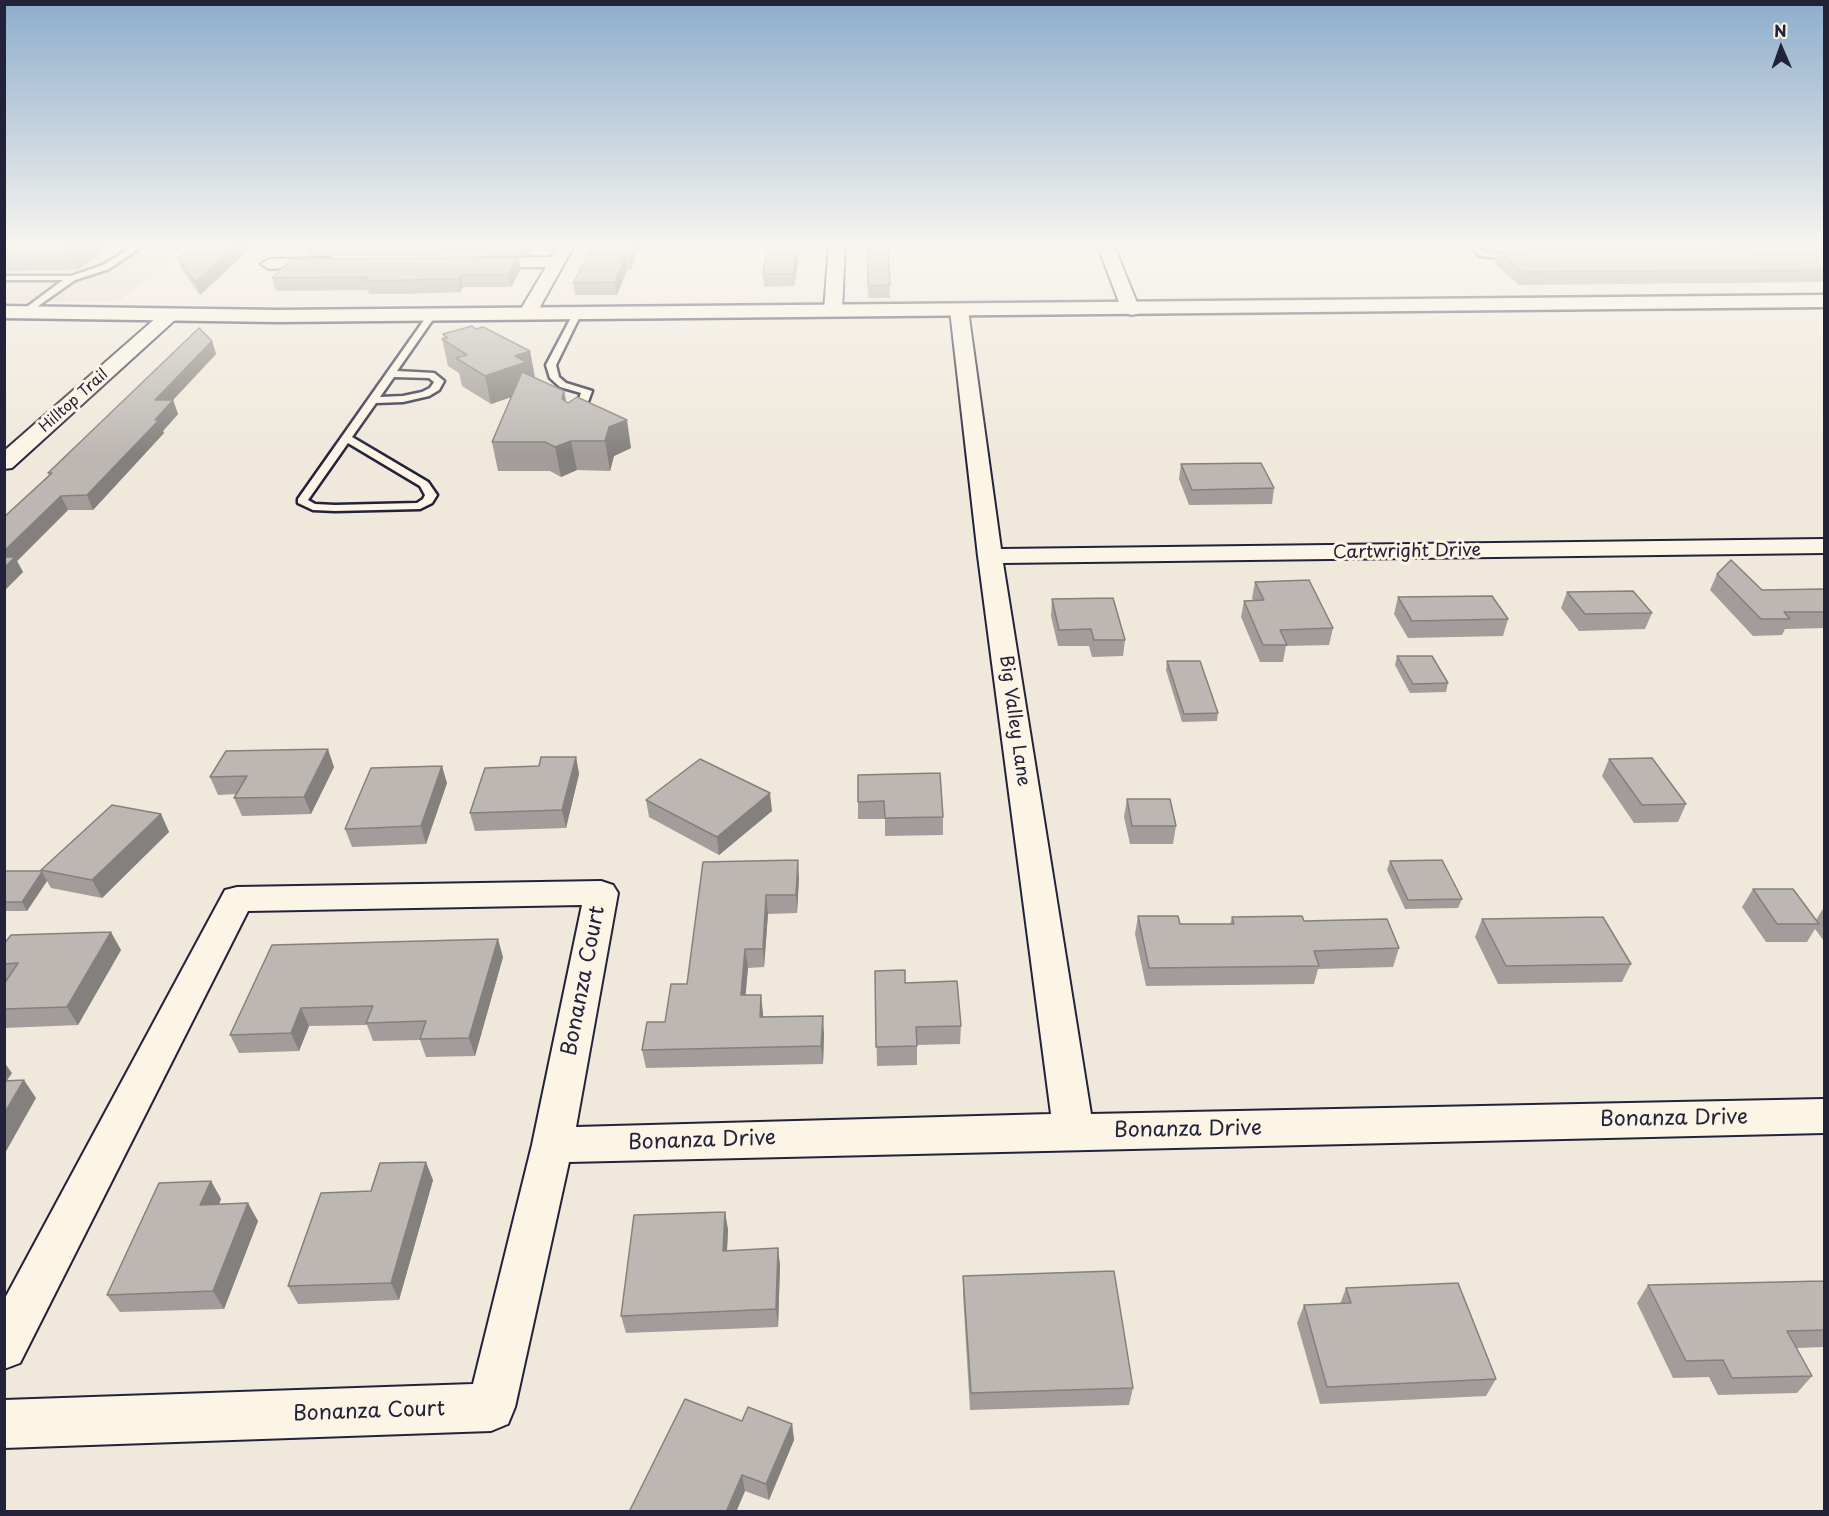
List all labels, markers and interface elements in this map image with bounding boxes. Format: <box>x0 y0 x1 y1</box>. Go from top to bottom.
north arrow <box>1751 18 1811 78</box>
text: N <box>1774 18 1787 42</box>
street label: Hilltop Trail <box>36 366 112 436</box>
street label: Cartwright Drive <box>1333 540 1481 564</box>
street label: Big Valley Lane <box>994 654 1034 788</box>
street label: Bonanza Court <box>557 904 611 1058</box>
street label: Bonanza Drive <box>1600 1105 1748 1133</box>
street label: Bonanza Drive <box>1114 1116 1262 1144</box>
street label: Bonanza Drive <box>628 1126 776 1156</box>
street label: Bonanza Court <box>293 1397 445 1427</box>

